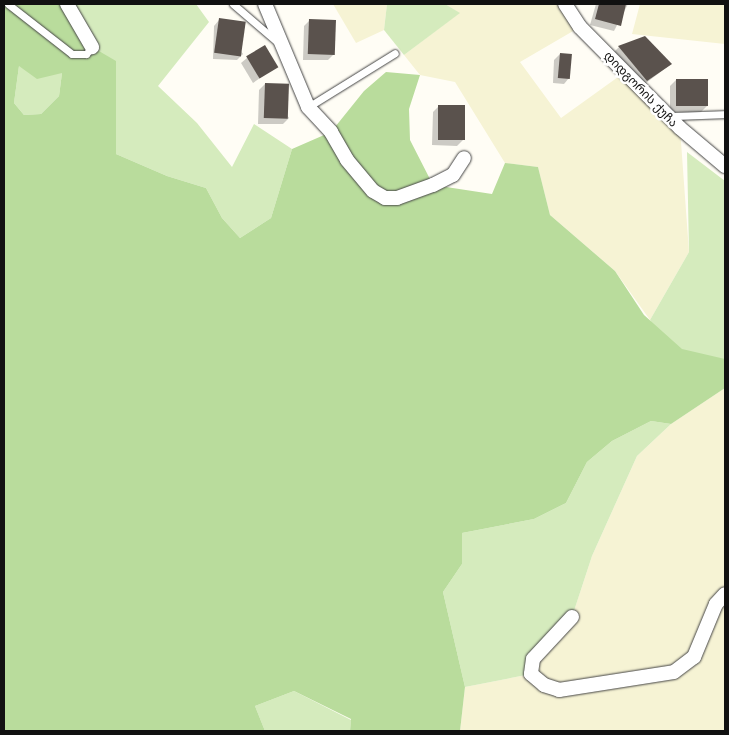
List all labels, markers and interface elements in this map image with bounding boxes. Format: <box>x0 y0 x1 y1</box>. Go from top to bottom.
street label: დიდგორის ქუჩა <box>601 48 681 130</box>

